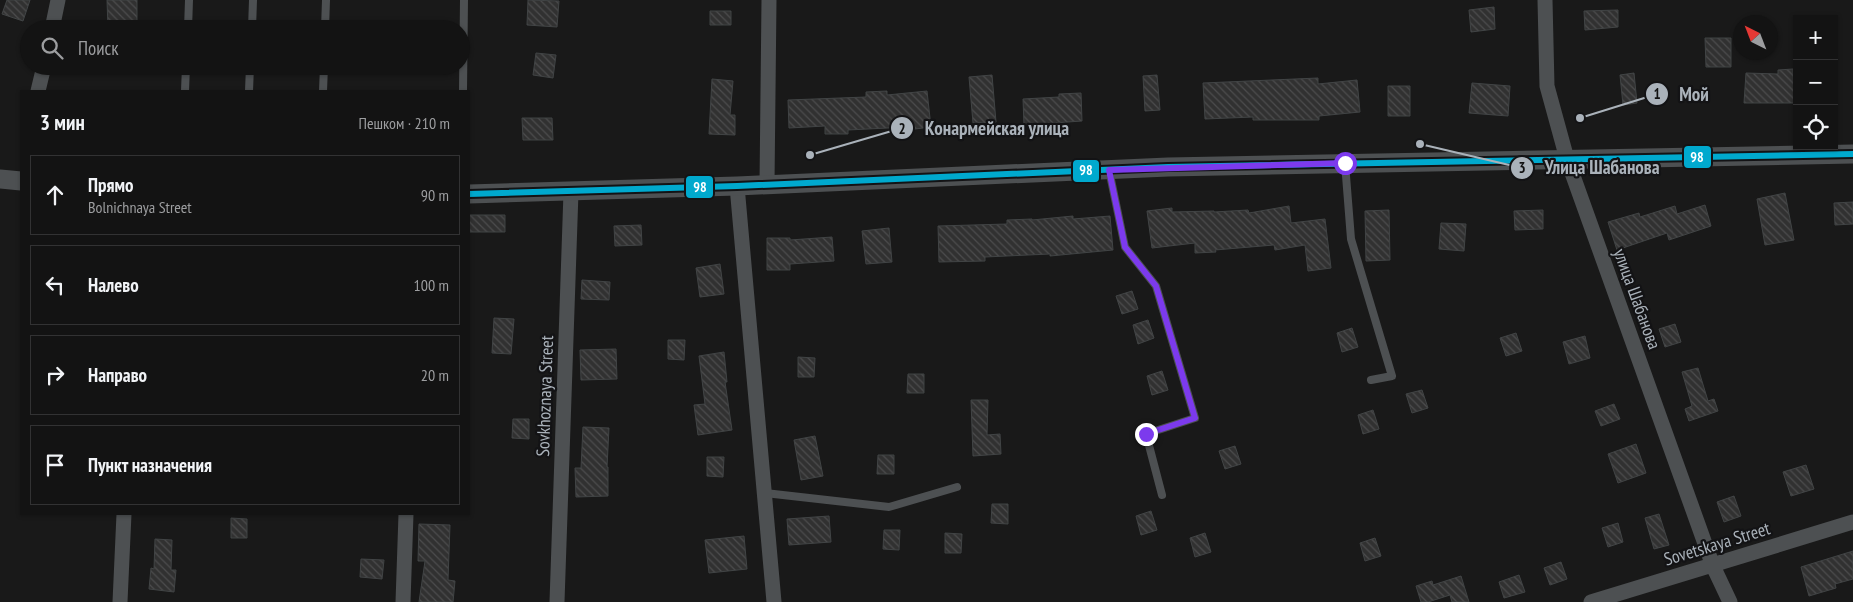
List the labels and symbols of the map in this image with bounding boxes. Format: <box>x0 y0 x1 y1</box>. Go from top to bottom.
north arrow <box>1733 15 1778 60</box>
callout: Мой <box>1644 77 1719 111</box>
text: Мой <box>1679 82 1709 106</box>
text: 1 <box>1653 84 1661 103</box>
callout: Конармейская улица <box>889 111 1079 145</box>
text: Конармейская улица <box>925 116 1069 140</box>
text: 2 <box>898 119 906 138</box>
line badge: 98 <box>1683 145 1712 169</box>
text: 98 <box>1690 148 1704 166</box>
callout: Улица Шабанова <box>1510 151 1670 185</box>
route start <box>1334 152 1357 175</box>
text: Улица Шабанова <box>1543 155 1660 179</box>
text: 3 <box>1518 158 1526 177</box>
line badge: 98 <box>1072 159 1100 183</box>
text: 98 <box>1079 161 1093 179</box>
line badge: 98 <box>685 175 714 199</box>
text: 98 <box>693 178 707 196</box>
street label: улица Шабанова <box>1609 245 1666 352</box>
street label: Sovkhoznaya Street <box>531 335 558 457</box>
route end <box>1135 423 1158 446</box>
street label: Sovetskaya Street <box>1661 516 1773 571</box>

